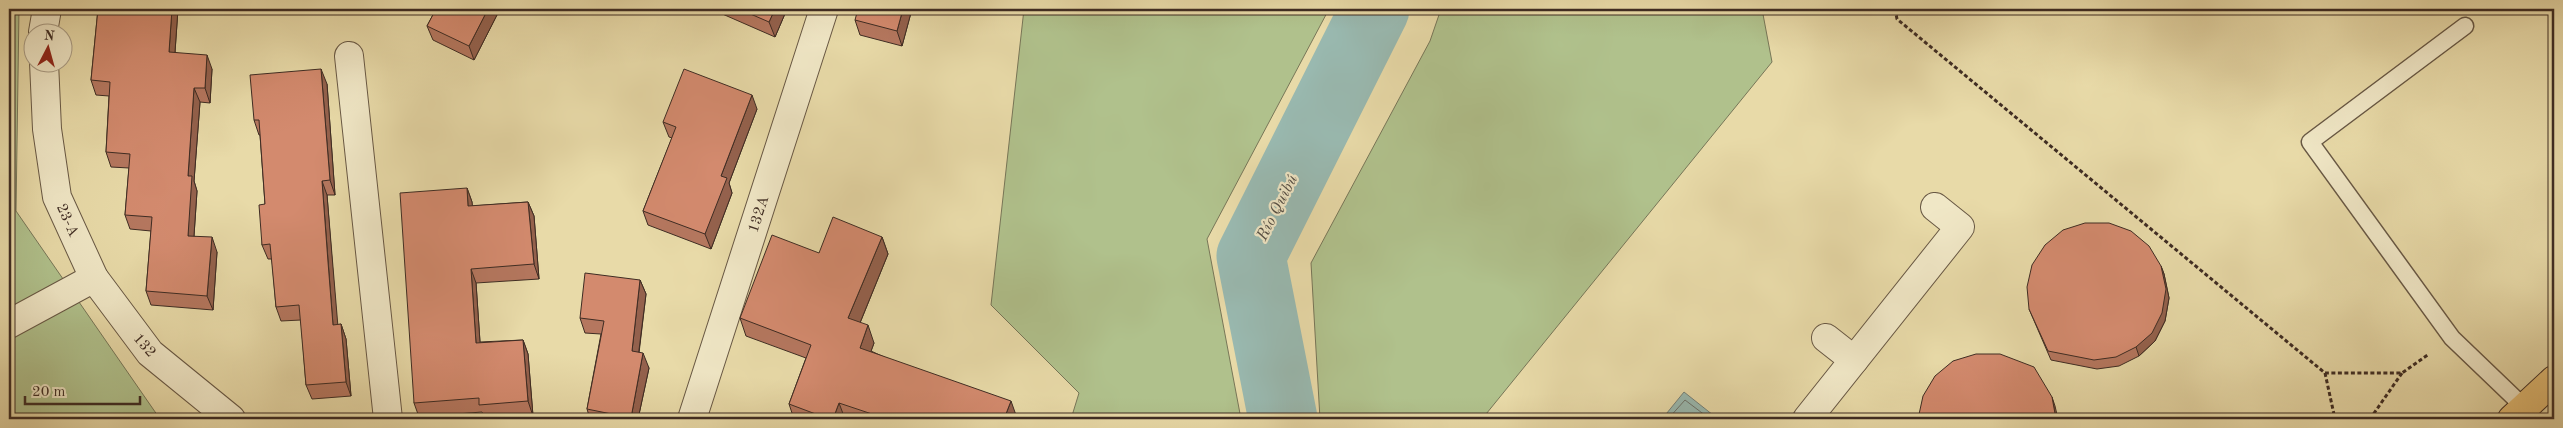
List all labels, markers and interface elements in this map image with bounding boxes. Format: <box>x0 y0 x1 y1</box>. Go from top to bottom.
north arrow <box>22 22 72 72</box>
text: N <box>43 29 56 44</box>
water label: Río Quibú <box>1254 172 1301 244</box>
street label: 132A <box>746 194 773 235</box>
street label: 23-A <box>53 202 81 240</box>
street label: 132 <box>130 331 158 361</box>
scale bar <box>25 373 140 405</box>
text: 20 m <box>32 385 66 400</box>

